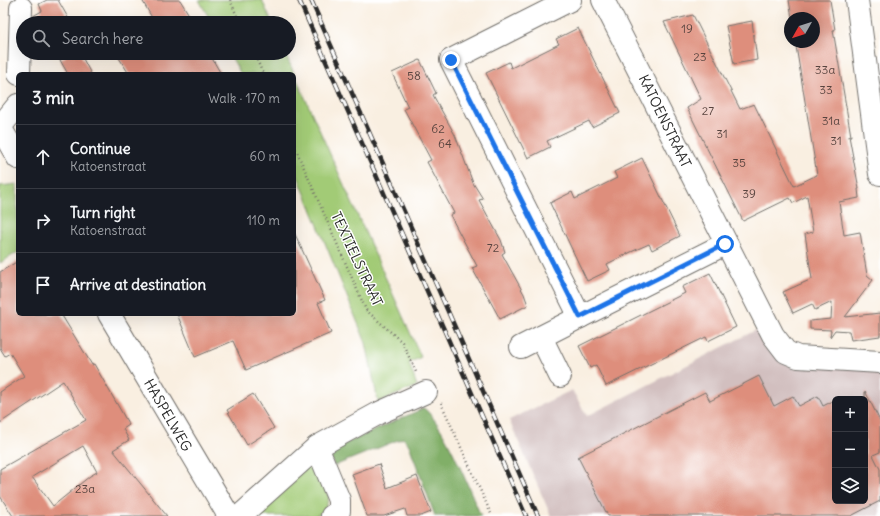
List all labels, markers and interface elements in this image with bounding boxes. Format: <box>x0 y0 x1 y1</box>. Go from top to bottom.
north arrow <box>784 12 820 48</box>
search box <box>16 16 296 60</box>
house number: 19 <box>681 21 693 36</box>
icon: search <box>30 27 52 49</box>
text: Search here <box>62 29 143 48</box>
house number: 23 <box>693 49 707 64</box>
route end <box>442 51 460 69</box>
house number: 33a <box>815 62 835 77</box>
house number: 58 <box>407 68 421 83</box>
street label: KATOENSTRAAT <box>635 72 695 170</box>
house number: 33 <box>819 82 833 97</box>
text: 3 min <box>32 87 74 109</box>
text: Walk · 170 m <box>208 90 280 107</box>
house number: 27 <box>702 103 714 118</box>
house number: 31a <box>822 113 840 128</box>
house number: 62 <box>431 121 445 136</box>
house number: 31 <box>716 126 728 141</box>
house number: 31 <box>830 133 842 148</box>
house number: 64 <box>438 136 452 151</box>
text: Continue <box>70 139 131 158</box>
icon: ahead <box>32 146 54 168</box>
text: 60 m <box>249 148 280 165</box>
house number: 35 <box>732 155 746 170</box>
text: Katoenstraat <box>70 158 146 175</box>
house number: 39 <box>742 186 756 201</box>
text: Turn right <box>70 203 135 222</box>
street label: TEXTIELSTRAAT <box>327 209 387 309</box>
icon: right <box>32 210 54 232</box>
text: 110 m <box>247 212 280 229</box>
text: Katoenstraat <box>70 222 146 239</box>
route start <box>716 235 734 253</box>
house number: 72 <box>487 240 500 255</box>
icon: arrive <box>32 274 54 296</box>
text: Arrive at destination <box>70 275 206 294</box>
street label: HASPELWEG <box>140 375 196 455</box>
map controls <box>832 396 868 504</box>
button: + <box>832 396 868 432</box>
button: − <box>832 432 868 468</box>
button: layers <box>832 468 868 504</box>
house number: 23a <box>75 481 95 496</box>

